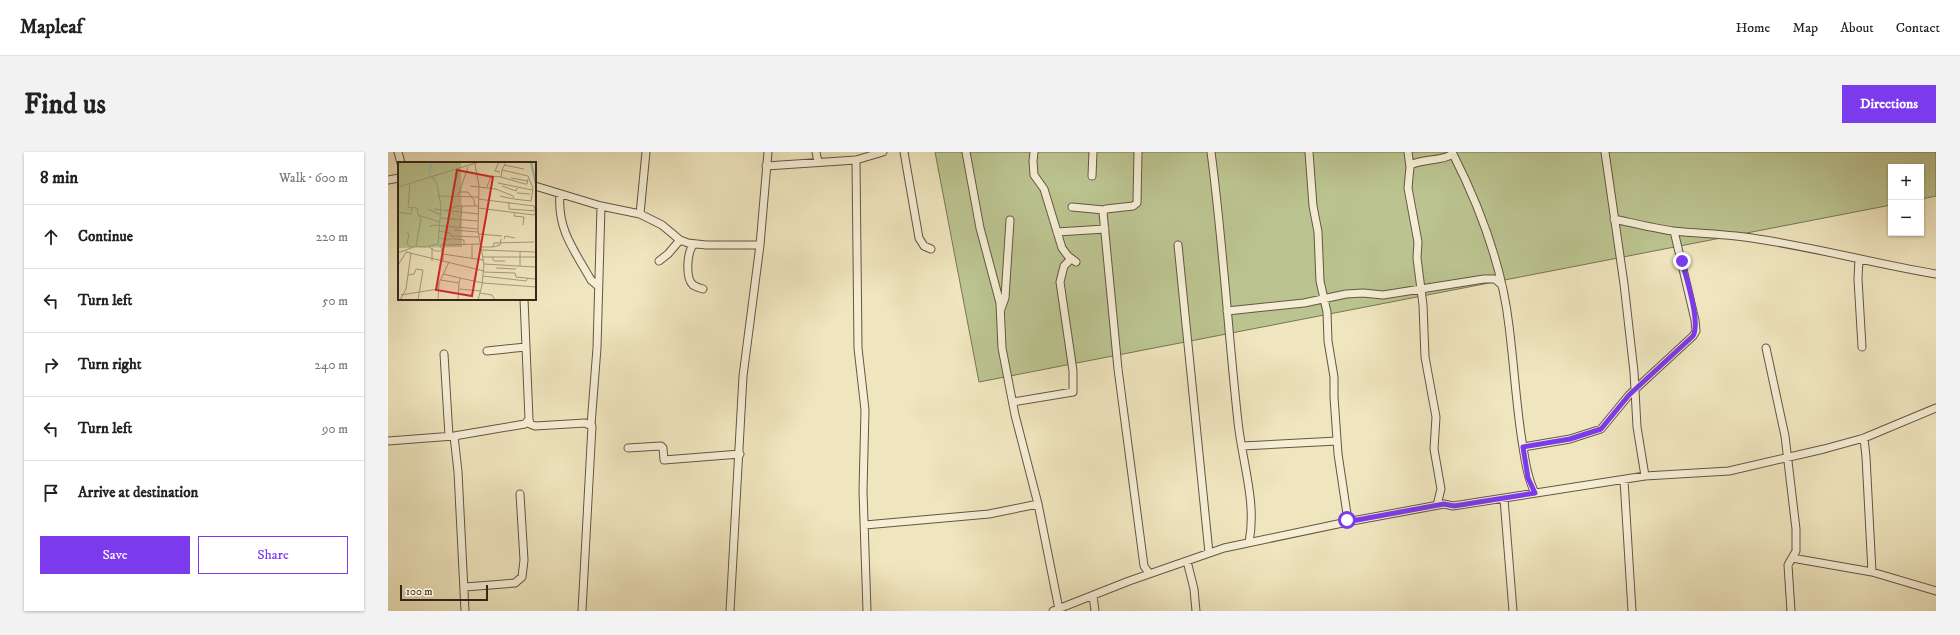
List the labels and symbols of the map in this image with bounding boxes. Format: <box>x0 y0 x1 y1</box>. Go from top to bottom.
inset map <box>398 162 536 300</box>
route end <box>1673 252 1691 270</box>
route start <box>1338 511 1356 529</box>
scale bar <box>400 583 488 602</box>

